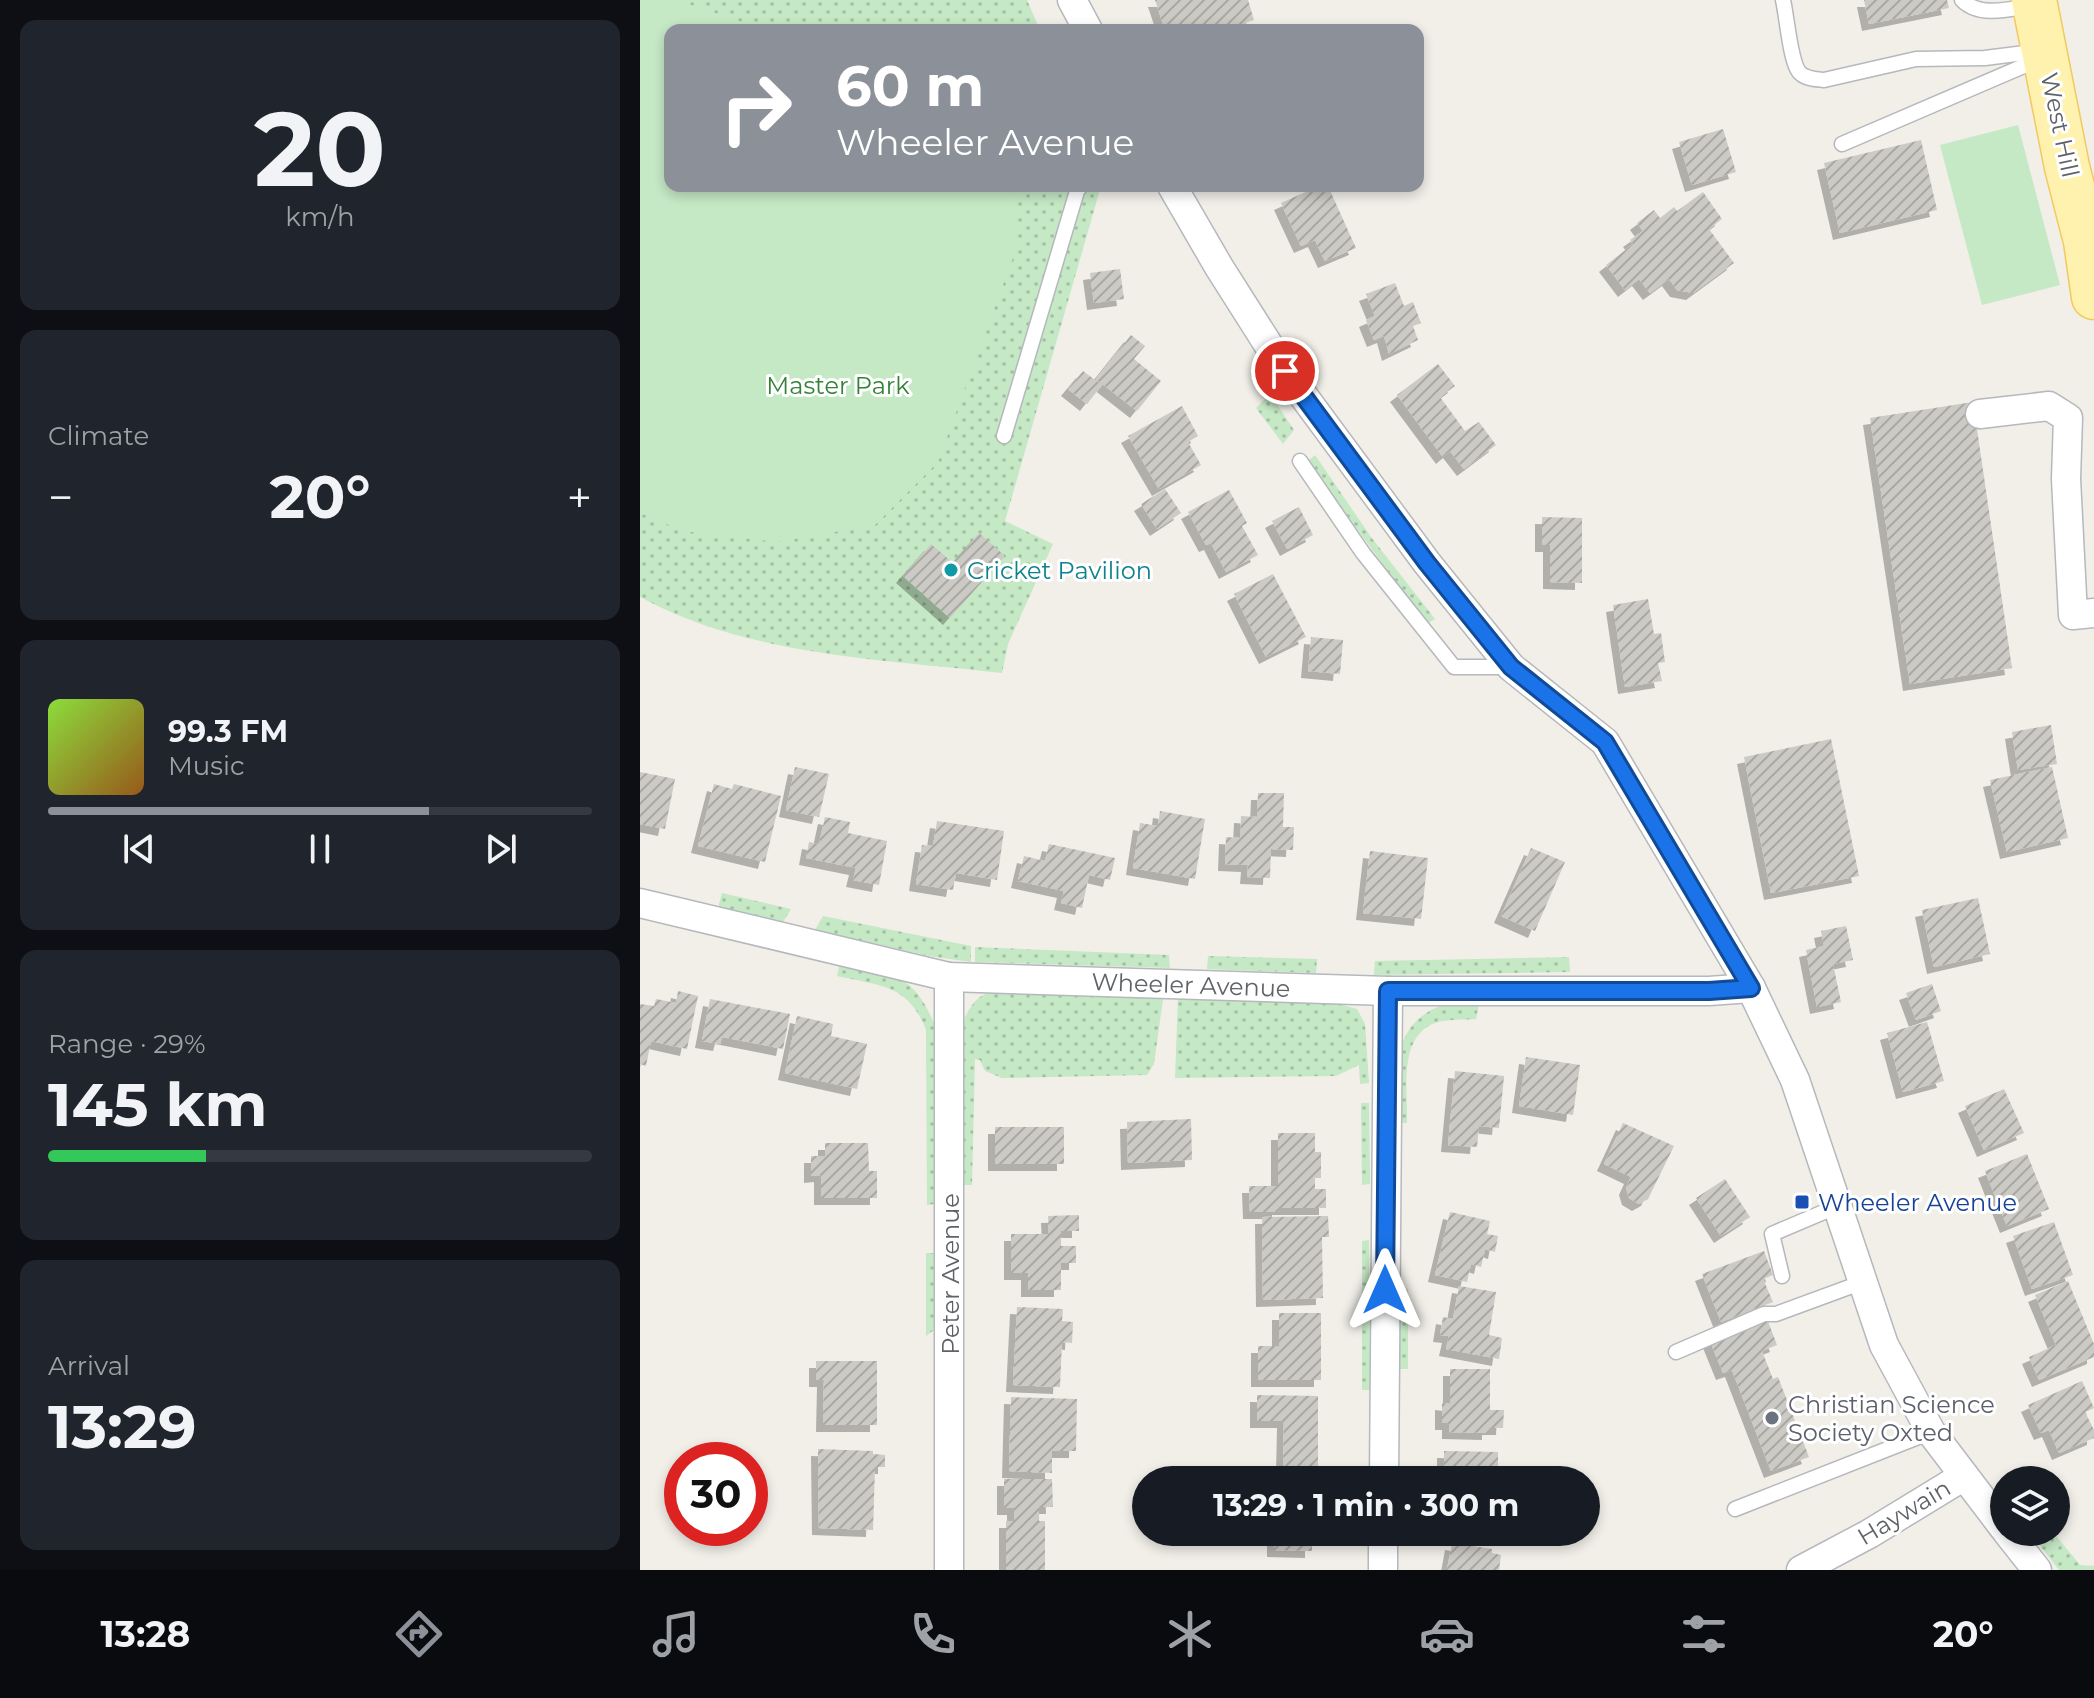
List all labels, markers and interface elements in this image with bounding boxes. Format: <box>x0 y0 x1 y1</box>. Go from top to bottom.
text: 60 m <box>836 52 984 120</box>
icon: right <box>704 56 808 160</box>
street label: West Hill <box>2035 70 2085 180</box>
text: 20 <box>254 85 386 212</box>
text: Wheeler Avenue <box>836 120 1134 164</box>
text: km/h <box>285 201 355 233</box>
pin <box>1251 337 1319 405</box>
icon: arrive <box>1263 349 1307 393</box>
park label: Master Park <box>766 371 910 400</box>
text: Climate <box>48 420 149 452</box>
text: 20° <box>269 460 371 533</box>
text: − <box>48 470 73 524</box>
text: + <box>567 470 592 524</box>
place label: Cricket Pavilion <box>967 556 1152 585</box>
marker: Cricket Pavilion <box>942 561 960 579</box>
text: 99.3 FM <box>168 713 288 750</box>
text: Music <box>168 750 245 782</box>
icon: previous <box>117 827 161 871</box>
icon: pause <box>298 827 342 871</box>
icon: next <box>479 827 523 871</box>
street label: Wheeler Avenue <box>1091 967 1291 1003</box>
text: Range · 29% <box>48 1028 205 1060</box>
text: 145 km <box>48 1068 268 1141</box>
place label: Wheeler Avenue <box>1818 1188 2017 1217</box>
street label: Peter Avenue <box>936 1193 965 1355</box>
marker: Wheeler Avenue <box>1793 1193 1811 1211</box>
position arrow <box>1343 1248 1427 1332</box>
text: Arrival <box>48 1350 130 1382</box>
text: 13:29 <box>48 1390 196 1463</box>
place label: Christian Science Society Oxted <box>1788 1390 1995 1447</box>
marker: Christian Science Society Oxted <box>1763 1409 1781 1427</box>
speed limit sign: 30 <box>664 1442 768 1546</box>
map controls <box>1990 1466 2070 1546</box>
button: layers <box>1990 1466 2070 1546</box>
street label: Haywain <box>1852 1473 1956 1551</box>
text: 13:29 · 1 min · 300 m <box>1213 1487 1519 1524</box>
icon: directions <box>391 1606 447 1662</box>
icon: music <box>648 1606 704 1662</box>
icon: phone <box>905 1606 961 1662</box>
icon: climate <box>1162 1606 1218 1662</box>
icon: car <box>1419 1606 1475 1662</box>
icon: filters <box>1676 1606 1732 1662</box>
text: 13:28 <box>100 1612 190 1656</box>
text: 20° <box>1933 1612 1994 1656</box>

